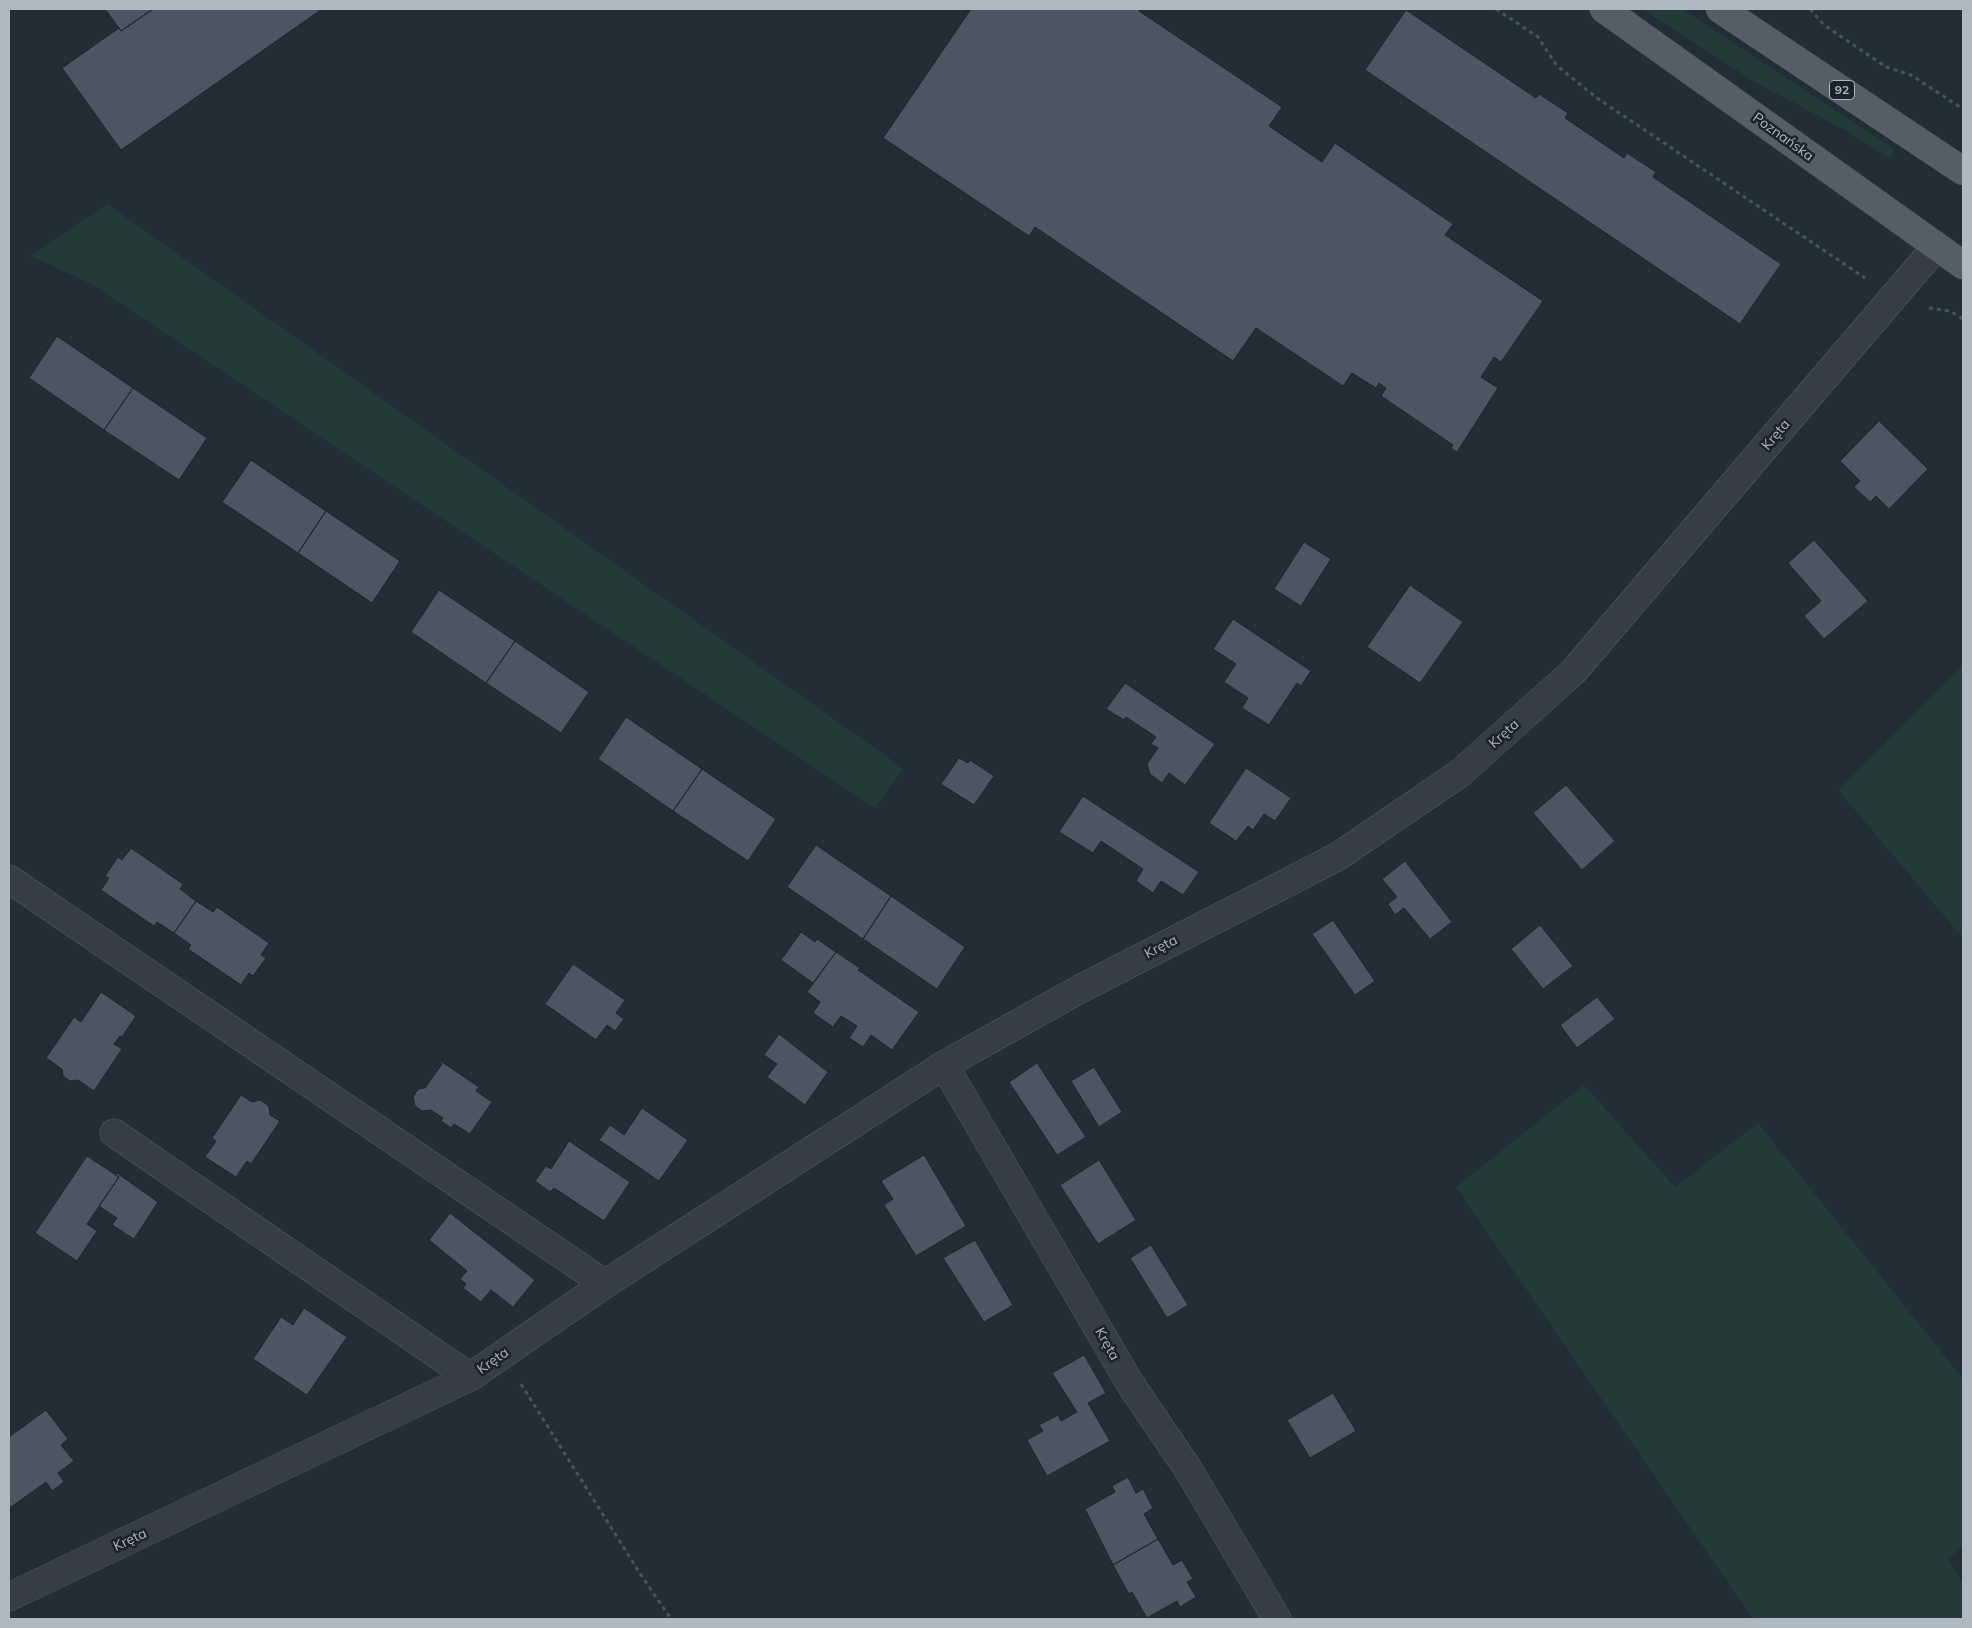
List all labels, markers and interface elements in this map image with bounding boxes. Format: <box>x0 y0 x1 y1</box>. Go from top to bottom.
road number: 92 <box>1830 80 1854 100</box>
street label: Poznańska <box>1749 109 1817 165</box>
street label: Kręta <box>1758 416 1794 454</box>
street label: Kręta <box>1485 716 1523 752</box>
street label: Kręta <box>1142 932 1180 962</box>
street label: Kręta <box>1091 1325 1123 1363</box>
street label: Kręta <box>474 1344 512 1378</box>
street label: Kręta <box>111 1525 149 1555</box>

